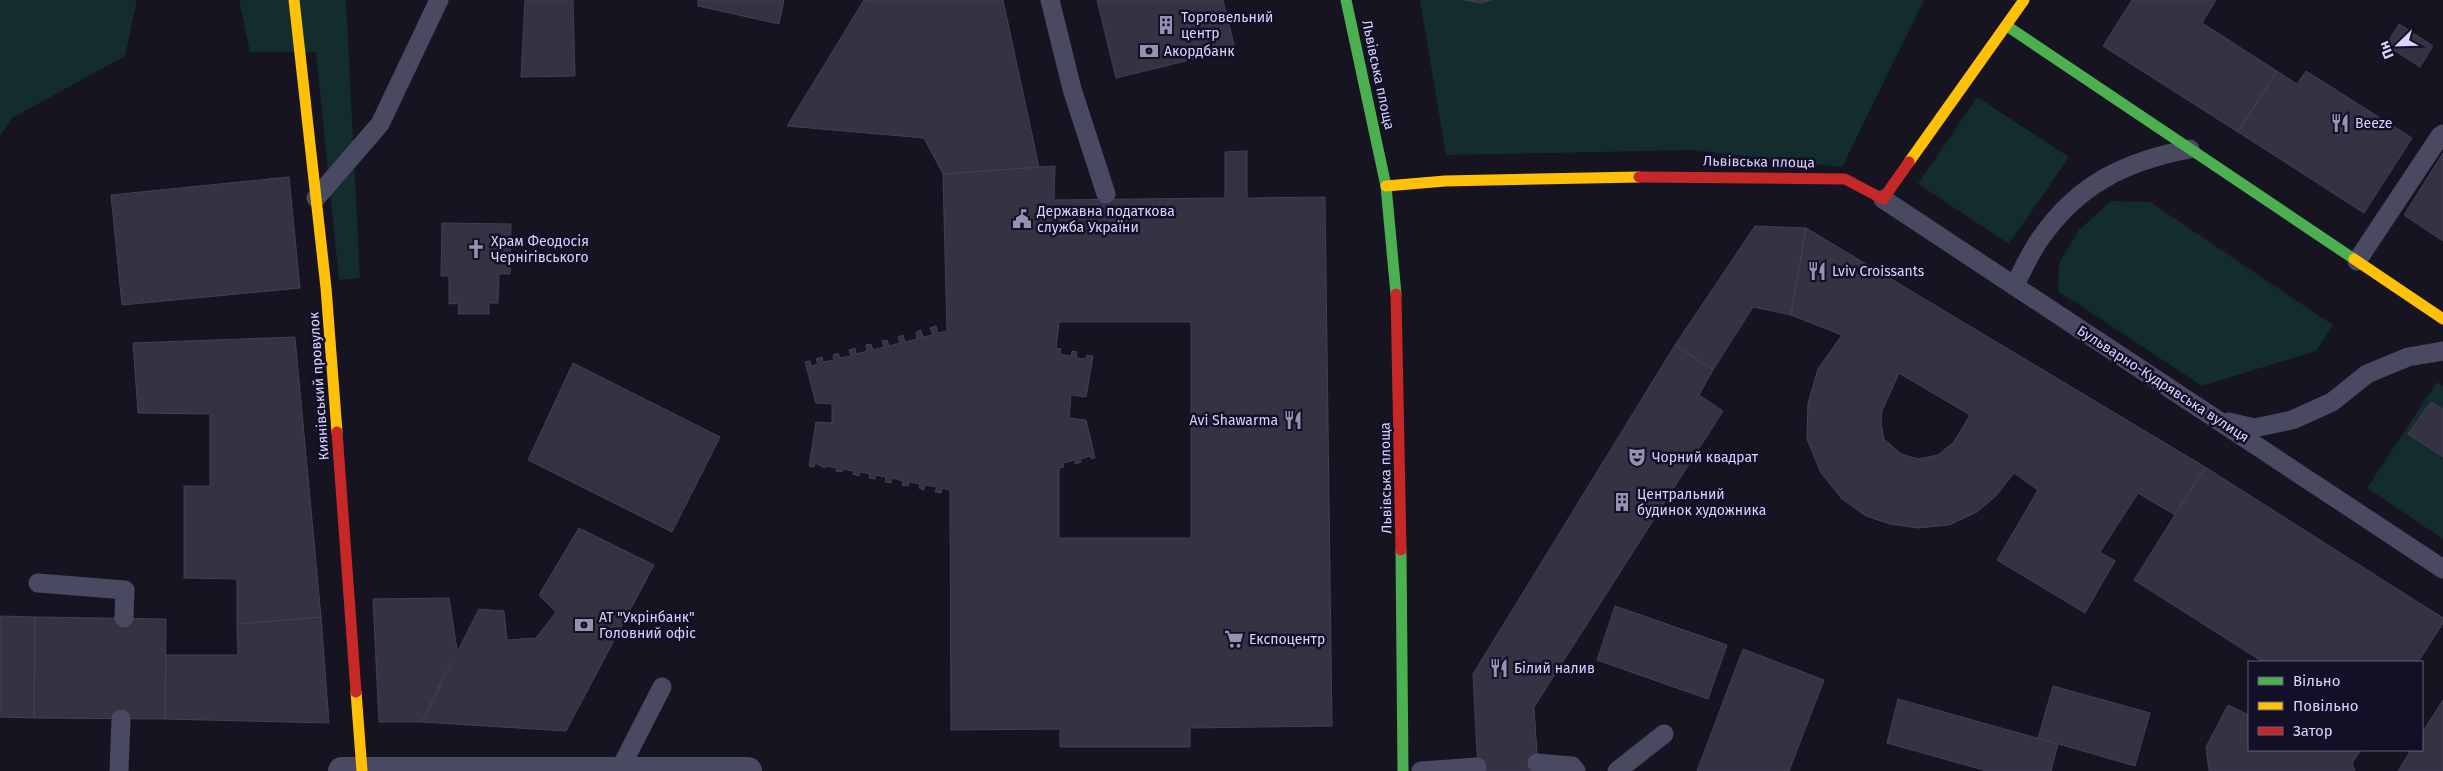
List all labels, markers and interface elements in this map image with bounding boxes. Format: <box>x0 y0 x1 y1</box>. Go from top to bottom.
place label: Торговельний центр <box>1181 9 1274 42</box>
building icon: Торговельний центр <box>1155 14 1177 36</box>
street label: Львівська площа <box>1358 19 1398 131</box>
north arrow <box>2373 20 2423 70</box>
text: Пн <box>2375 39 2398 61</box>
bank icon: Акордбанк <box>1138 40 1160 62</box>
place label: Акордбанк <box>1164 43 1235 60</box>
restaurant icon: Beeze <box>2329 112 2351 134</box>
place label: Beeze <box>2355 115 2392 132</box>
street label: Львівська площа <box>1703 153 1815 171</box>
place label: Державна податкова служба України <box>1036 203 1175 236</box>
public building icon: Державна податкова служба України <box>1011 208 1033 230</box>
place label: Храм Феодосія Чернігівського <box>491 233 589 266</box>
church icon: Храм Феодосія Чернігівського <box>465 238 487 260</box>
restaurant icon: Lviv Croissants <box>1806 260 1828 282</box>
place label: Lviv Croissants <box>1832 263 1925 280</box>
street label: Киянівський провулок <box>305 310 333 461</box>
street label: Бульварно-Кудрявська вулиця <box>2074 322 2252 446</box>
restaurant icon: Avi Shawarma <box>1282 409 1304 431</box>
place label: Avi Shawarma <box>1190 412 1278 429</box>
street label: Львівська площа <box>1377 422 1395 534</box>
theatre icon: Чорний квадрат <box>1626 446 1648 468</box>
place label: Чорний квадрат <box>1652 449 1759 466</box>
place label: Центральний будинок художника <box>1637 486 1766 519</box>
building icon: Центральний будинок художника <box>1611 491 1633 513</box>
place label: АТ "Укрінбанк" Головний офіс <box>599 609 696 642</box>
bank icon: АТ "Укрінбанк" Головний офіс <box>573 614 595 636</box>
supermarket icon: Експоцентр <box>1223 628 1245 650</box>
place label: Експоцентр <box>1249 631 1325 648</box>
restaurant icon: Білий налив <box>1488 657 1510 679</box>
place label: Білий налив <box>1514 660 1595 677</box>
legend <box>2248 661 2423 751</box>
text: Вільно <box>2293 672 2340 690</box>
text: Повільно <box>2293 697 2359 715</box>
text: Затор <box>2293 722 2333 740</box>

